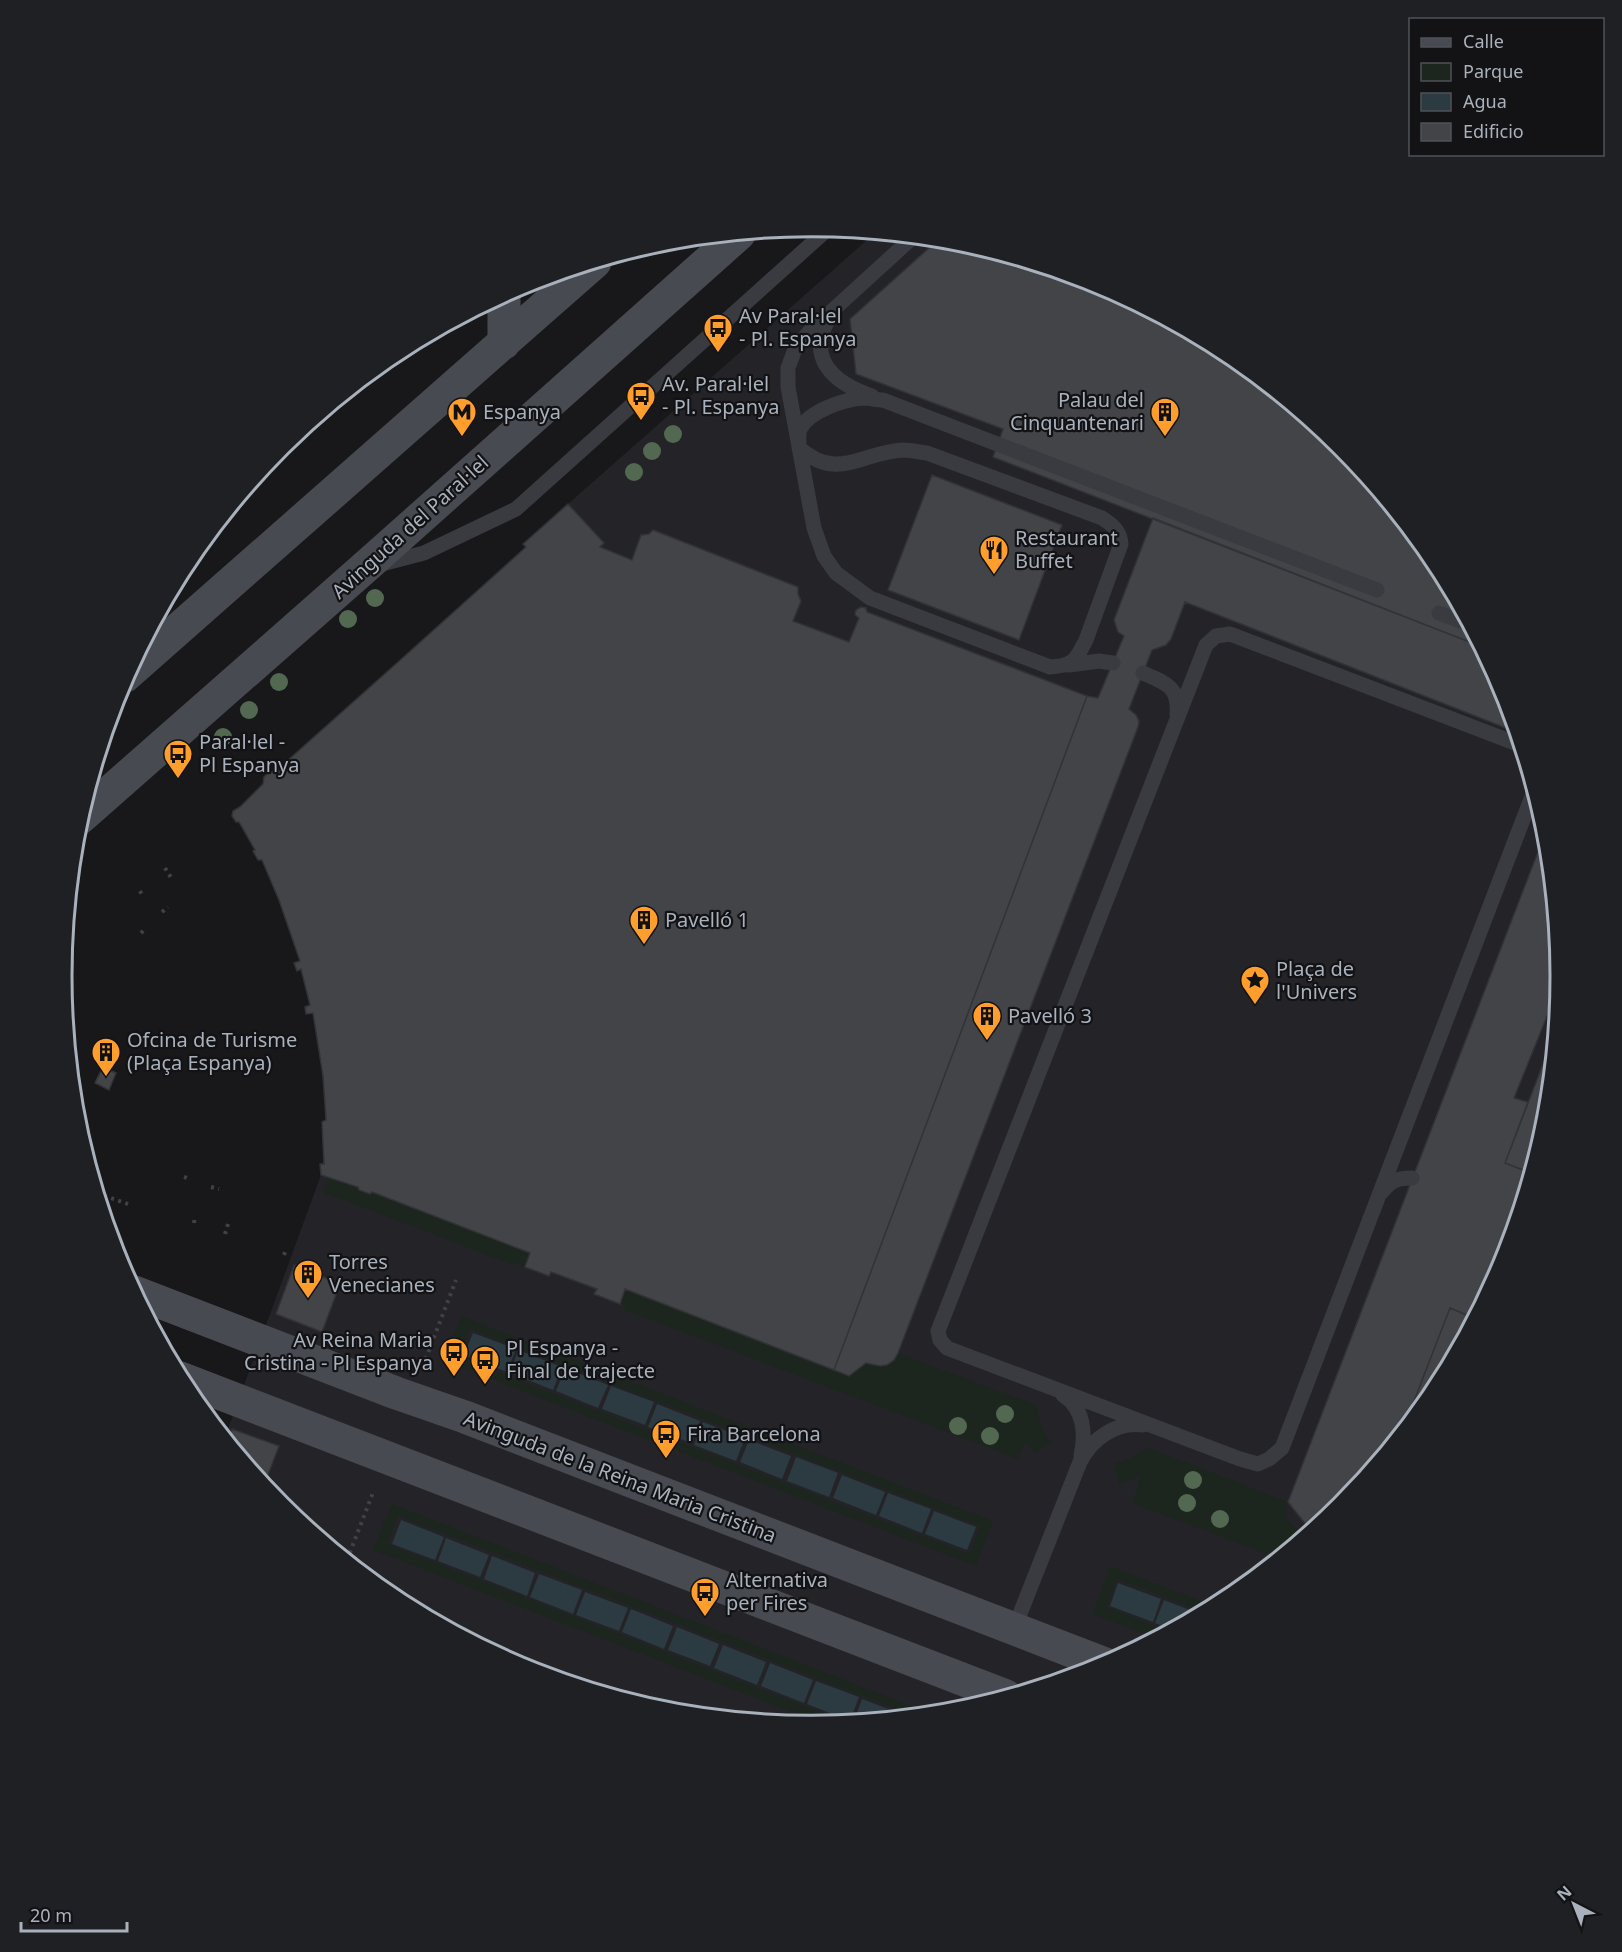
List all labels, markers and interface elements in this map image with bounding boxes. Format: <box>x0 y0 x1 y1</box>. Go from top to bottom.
legend <box>1409 18 1604 156</box>
text: Calle <box>1463 29 1504 53</box>
text: Parque <box>1463 59 1523 83</box>
text: Agua <box>1463 89 1507 113</box>
text: Edificio <box>1463 119 1524 143</box>
place label: Av Paral·lel - Pl. Espanya <box>739 302 856 352</box>
bus stop icon: Av Paral·lel - Pl. Espanya <box>702 312 734 354</box>
place label: Av. Paral·lel - Pl. Espanya <box>662 370 779 420</box>
bus stop icon: Av. Paral·lel - Pl. Espanya <box>625 380 657 422</box>
place label: Palau del Cinquantenari <box>1010 386 1144 436</box>
metro station icon: Espanya <box>446 396 478 438</box>
building icon: Palau del Cinquantenari <box>1149 396 1181 438</box>
place label: Espanya <box>483 398 561 425</box>
street label: Avinguda del Paral·lel <box>325 449 494 604</box>
place label: Restaurant Buffet <box>1015 524 1118 574</box>
restaurant icon: Restaurant Buffet <box>978 534 1010 576</box>
place label: Paral·lel - Pl Espanya <box>199 728 299 778</box>
bus stop icon: Paral·lel - Pl Espanya <box>162 738 194 780</box>
building icon: Pavelló 1 <box>628 904 660 946</box>
place label: Pavelló 1 <box>665 906 749 933</box>
place label: Plaça de l'Univers <box>1276 955 1357 1005</box>
place icon: Plaça de l'Univers <box>1239 964 1271 1006</box>
building icon: Pavelló 3 <box>971 1000 1003 1042</box>
place label: Pavelló 3 <box>1008 1002 1092 1029</box>
place label: Ofcina de Turisme (Plaça Espanya) <box>127 1026 297 1076</box>
building icon: Ofcina de Turisme (Plaça Espanya) <box>90 1036 122 1078</box>
place label: Torres Venecianes <box>329 1248 435 1298</box>
building icon: Torres Venecianes <box>292 1258 324 1300</box>
place label: Av Reina Maria Cristina - Pl Espanya <box>244 1326 433 1376</box>
place label: Pl Espanya - Final de trajecte <box>506 1334 655 1384</box>
bus stop icon: Av Reina Maria Cristina - Pl Espanya <box>438 1336 470 1378</box>
bus stop icon: Pl Espanya - Final de trajecte <box>469 1344 501 1386</box>
street label: Avinguda de la Reina Maria Cristina <box>460 1404 780 1549</box>
bus stop icon: Fira Barcelona <box>650 1418 682 1460</box>
place label: Fira Barcelona <box>687 1420 821 1447</box>
place label: Alternativa per Fires <box>726 1566 828 1616</box>
bus stop icon: Alternativa per Fires <box>689 1576 721 1618</box>
north arrow <box>1544 1874 1604 1934</box>
text: N <box>1552 1880 1576 1905</box>
scale bar <box>21 1895 128 1933</box>
text: 20 m <box>30 1903 72 1927</box>

